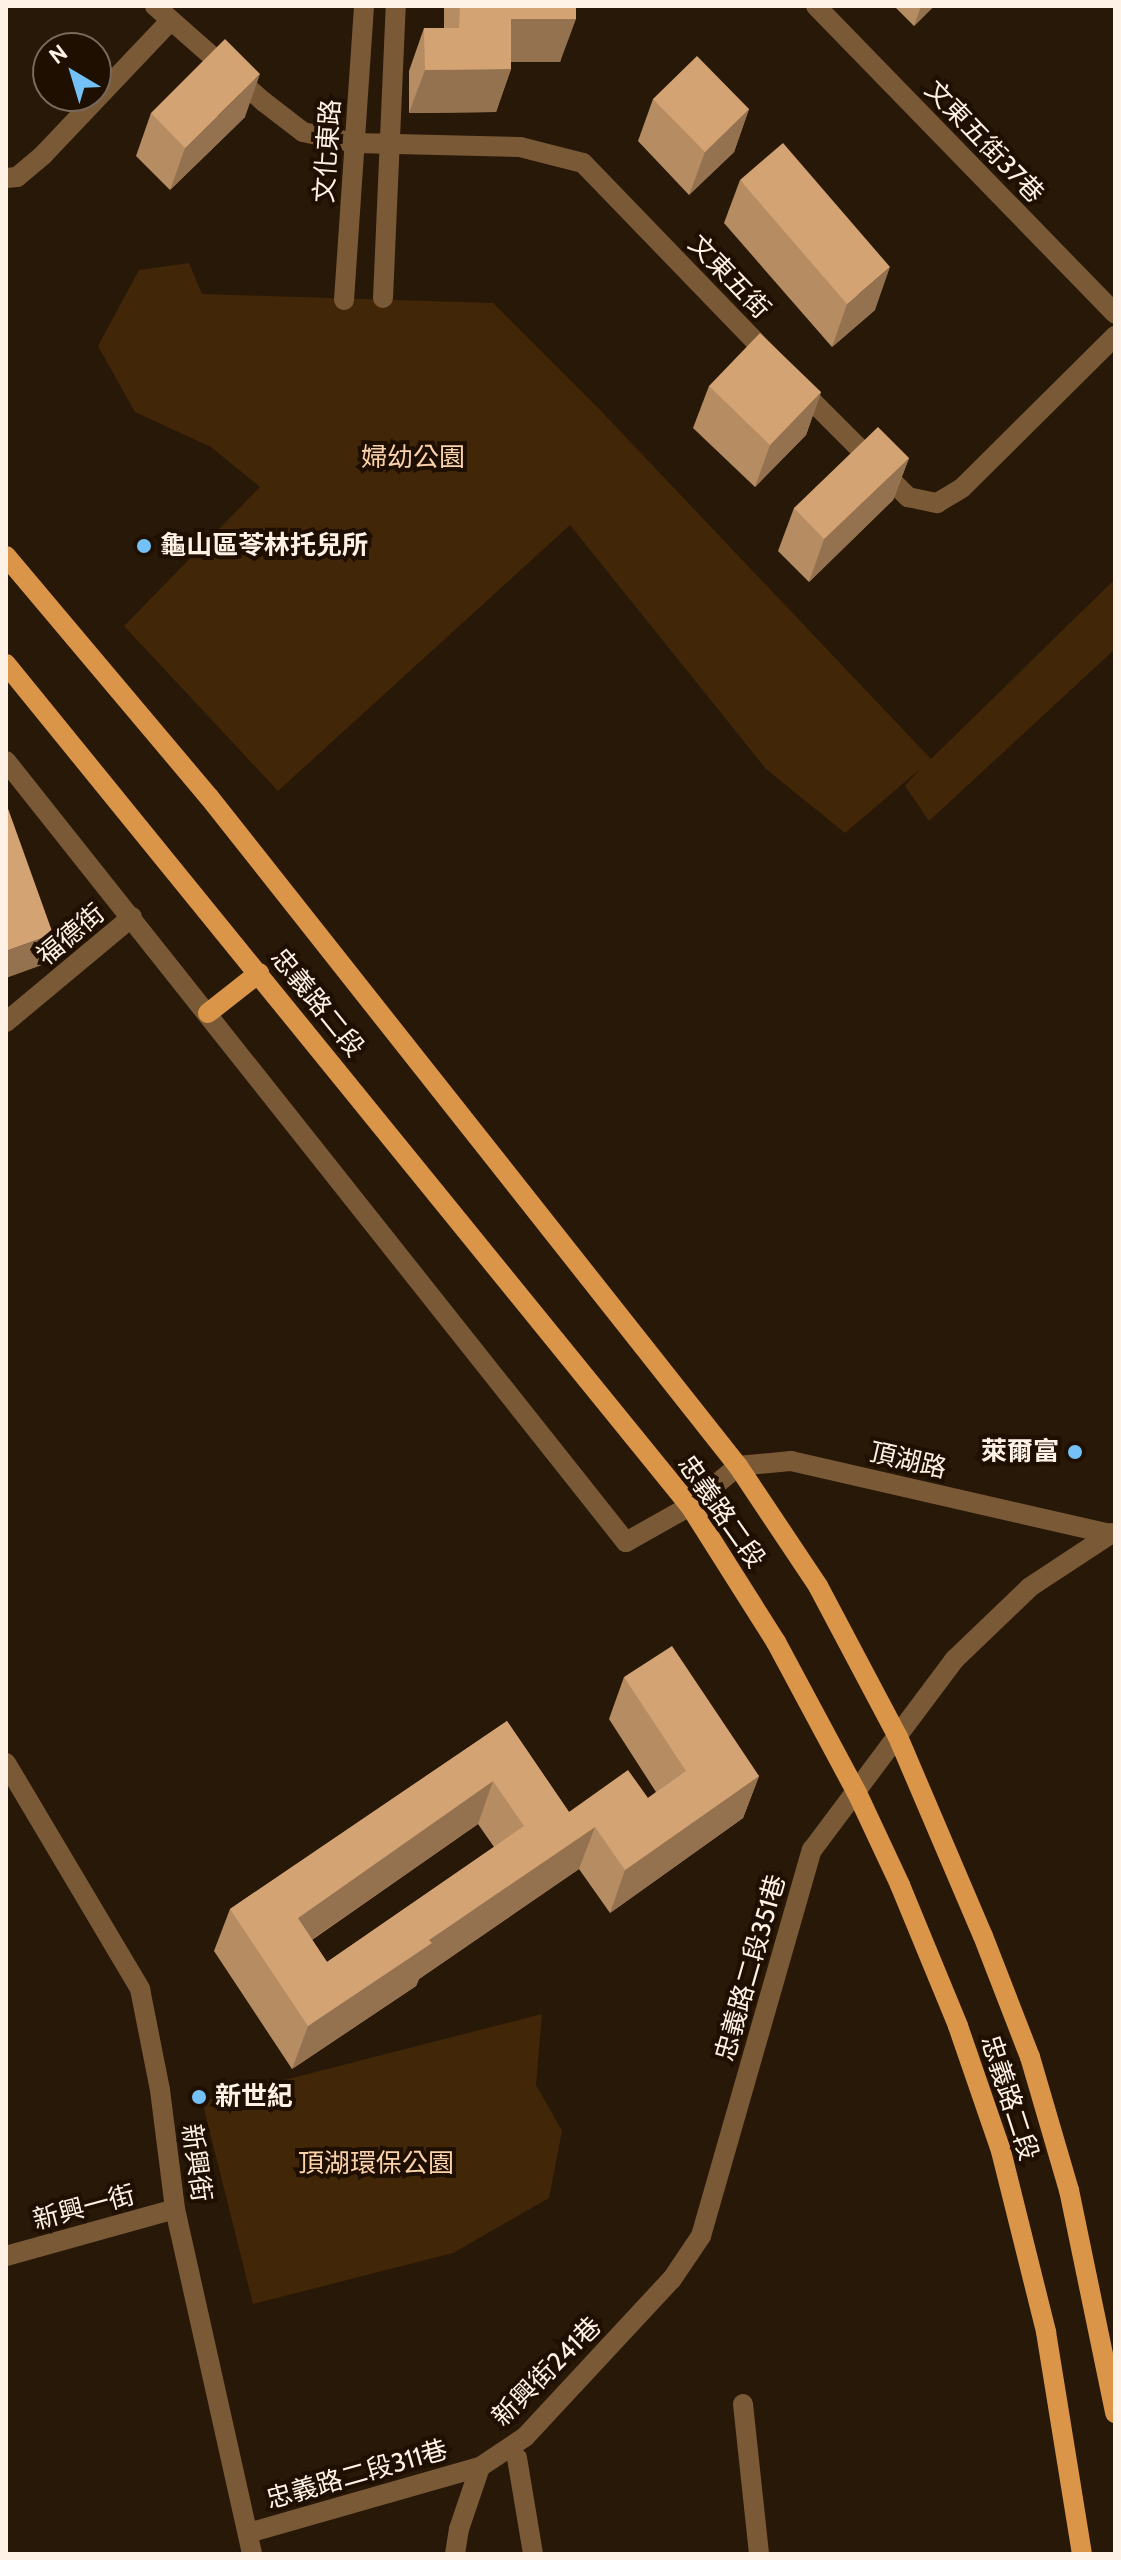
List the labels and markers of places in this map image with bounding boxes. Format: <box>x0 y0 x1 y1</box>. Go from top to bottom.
place label: 龜山區苓林托兒所 <box>160 530 368 562</box>
marker: 龜山區苓林托兒所 <box>135 537 153 555</box>
place label: 萊爾富 <box>981 1436 1059 1468</box>
marker: 萊爾富 <box>1066 1443 1084 1461</box>
place label: 新世紀 <box>215 2081 293 2113</box>
marker: 新世紀 <box>190 2088 208 2106</box>

